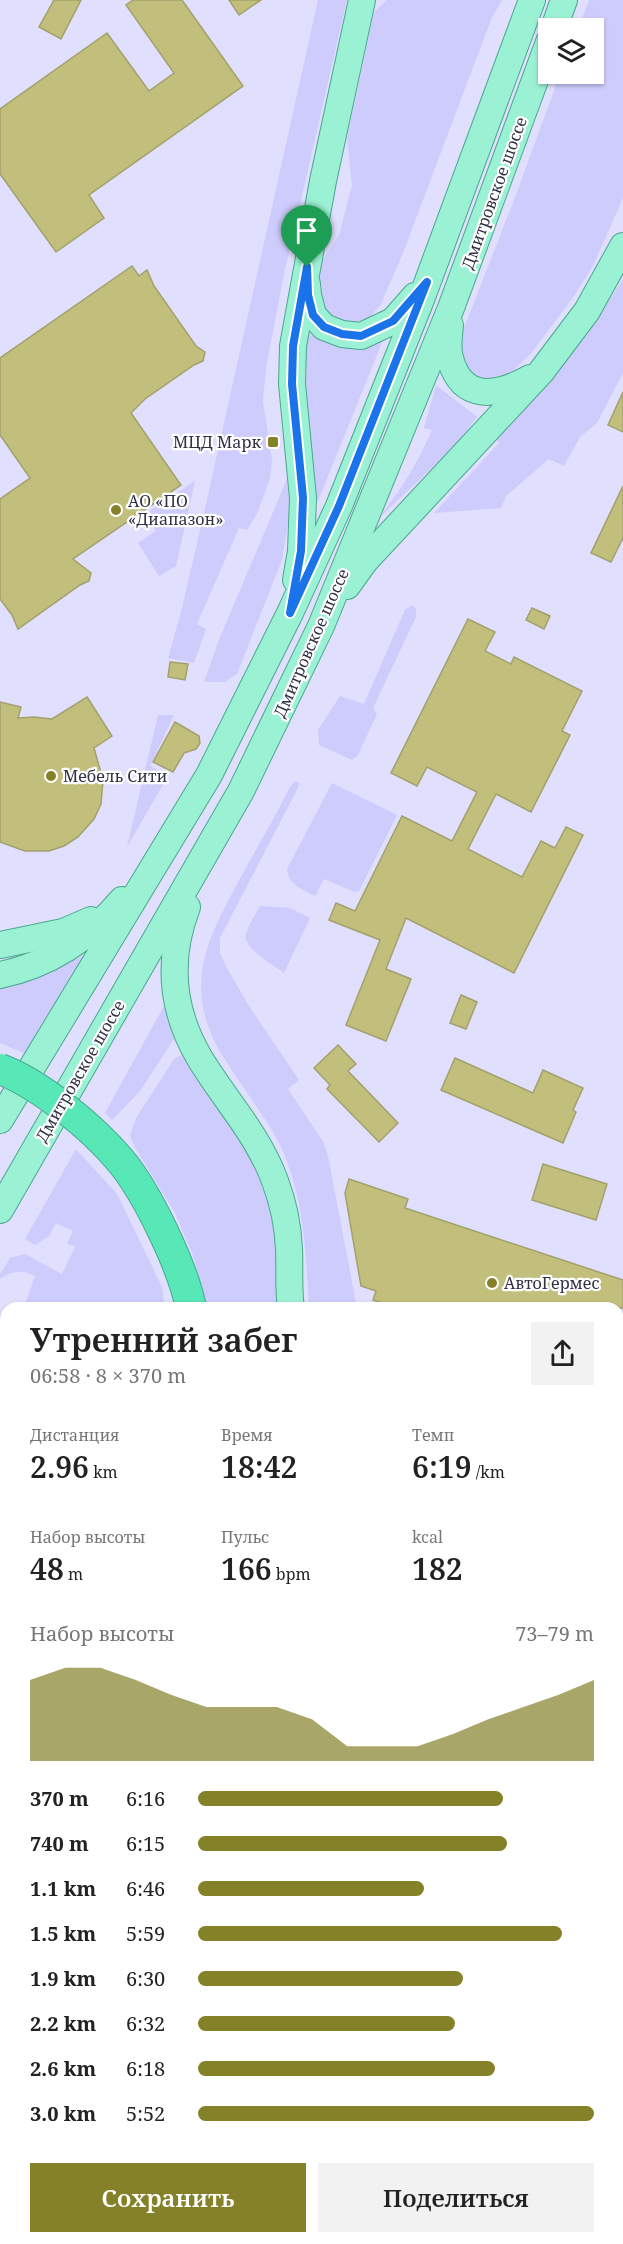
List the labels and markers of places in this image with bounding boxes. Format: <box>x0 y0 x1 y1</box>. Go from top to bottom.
pin <box>281 205 332 267</box>
place label: МЦД Марк <box>173 431 262 453</box>
marker: МЦД Марк <box>266 435 280 449</box>
place label: АО «ПО «Диапазон» <box>128 490 224 530</box>
marker: АО «ПО «Диапазон» <box>109 503 123 517</box>
place label: Мебель Сити <box>63 765 167 787</box>
marker: Мебель Сити <box>44 769 58 783</box>
place label: АвтоГермес <box>504 1272 599 1294</box>
marker: АвтоГермес <box>485 1276 499 1290</box>

